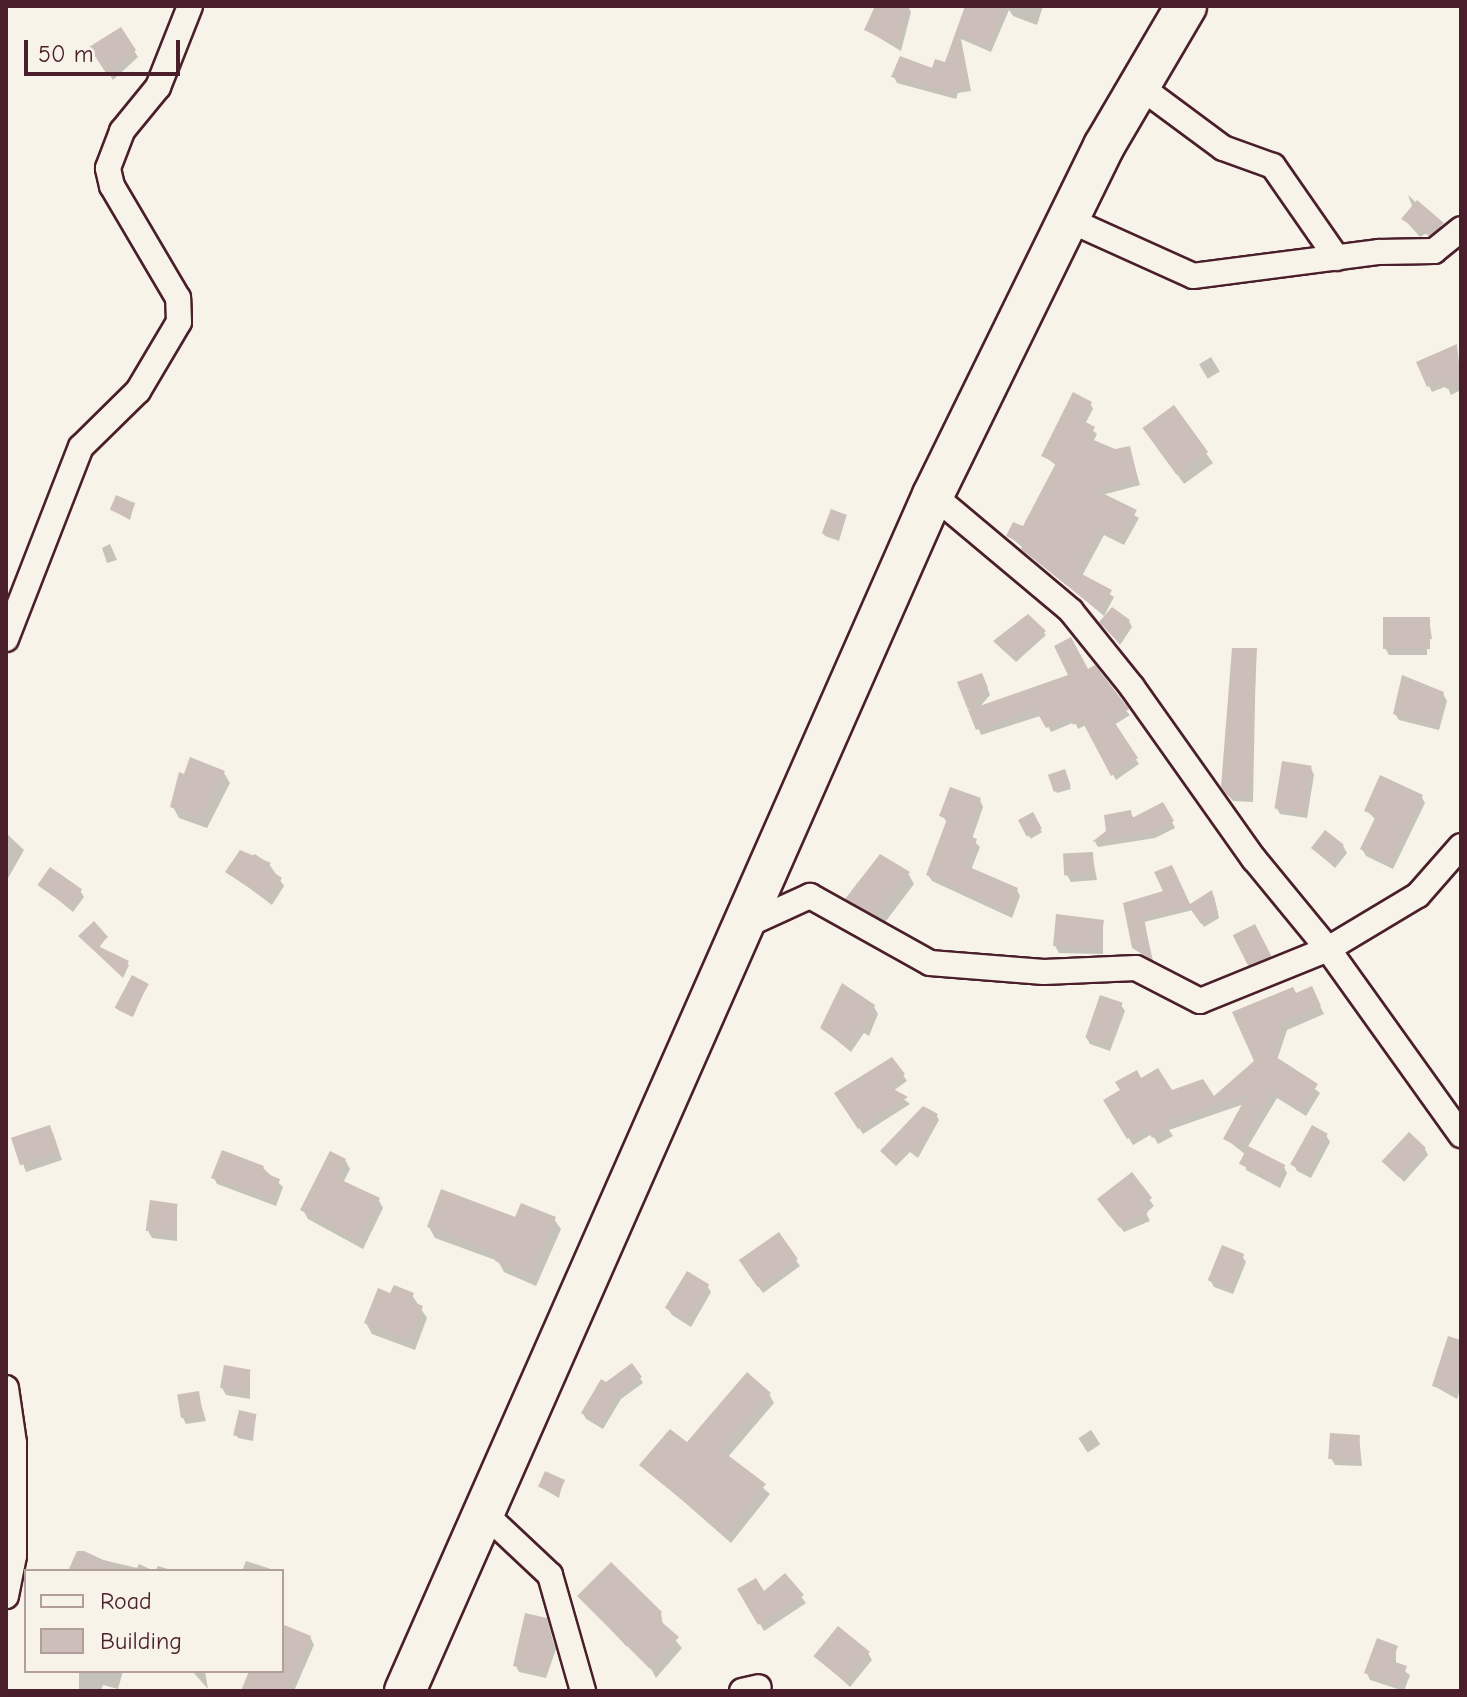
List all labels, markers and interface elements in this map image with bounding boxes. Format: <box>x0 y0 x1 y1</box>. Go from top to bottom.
scale bar <box>28 24 184 74</box>
text: 50 m <box>38 40 94 68</box>
legend <box>24 1569 284 1673</box>
text: Road <box>100 1587 152 1615</box>
text: Building <box>100 1627 182 1655</box>

